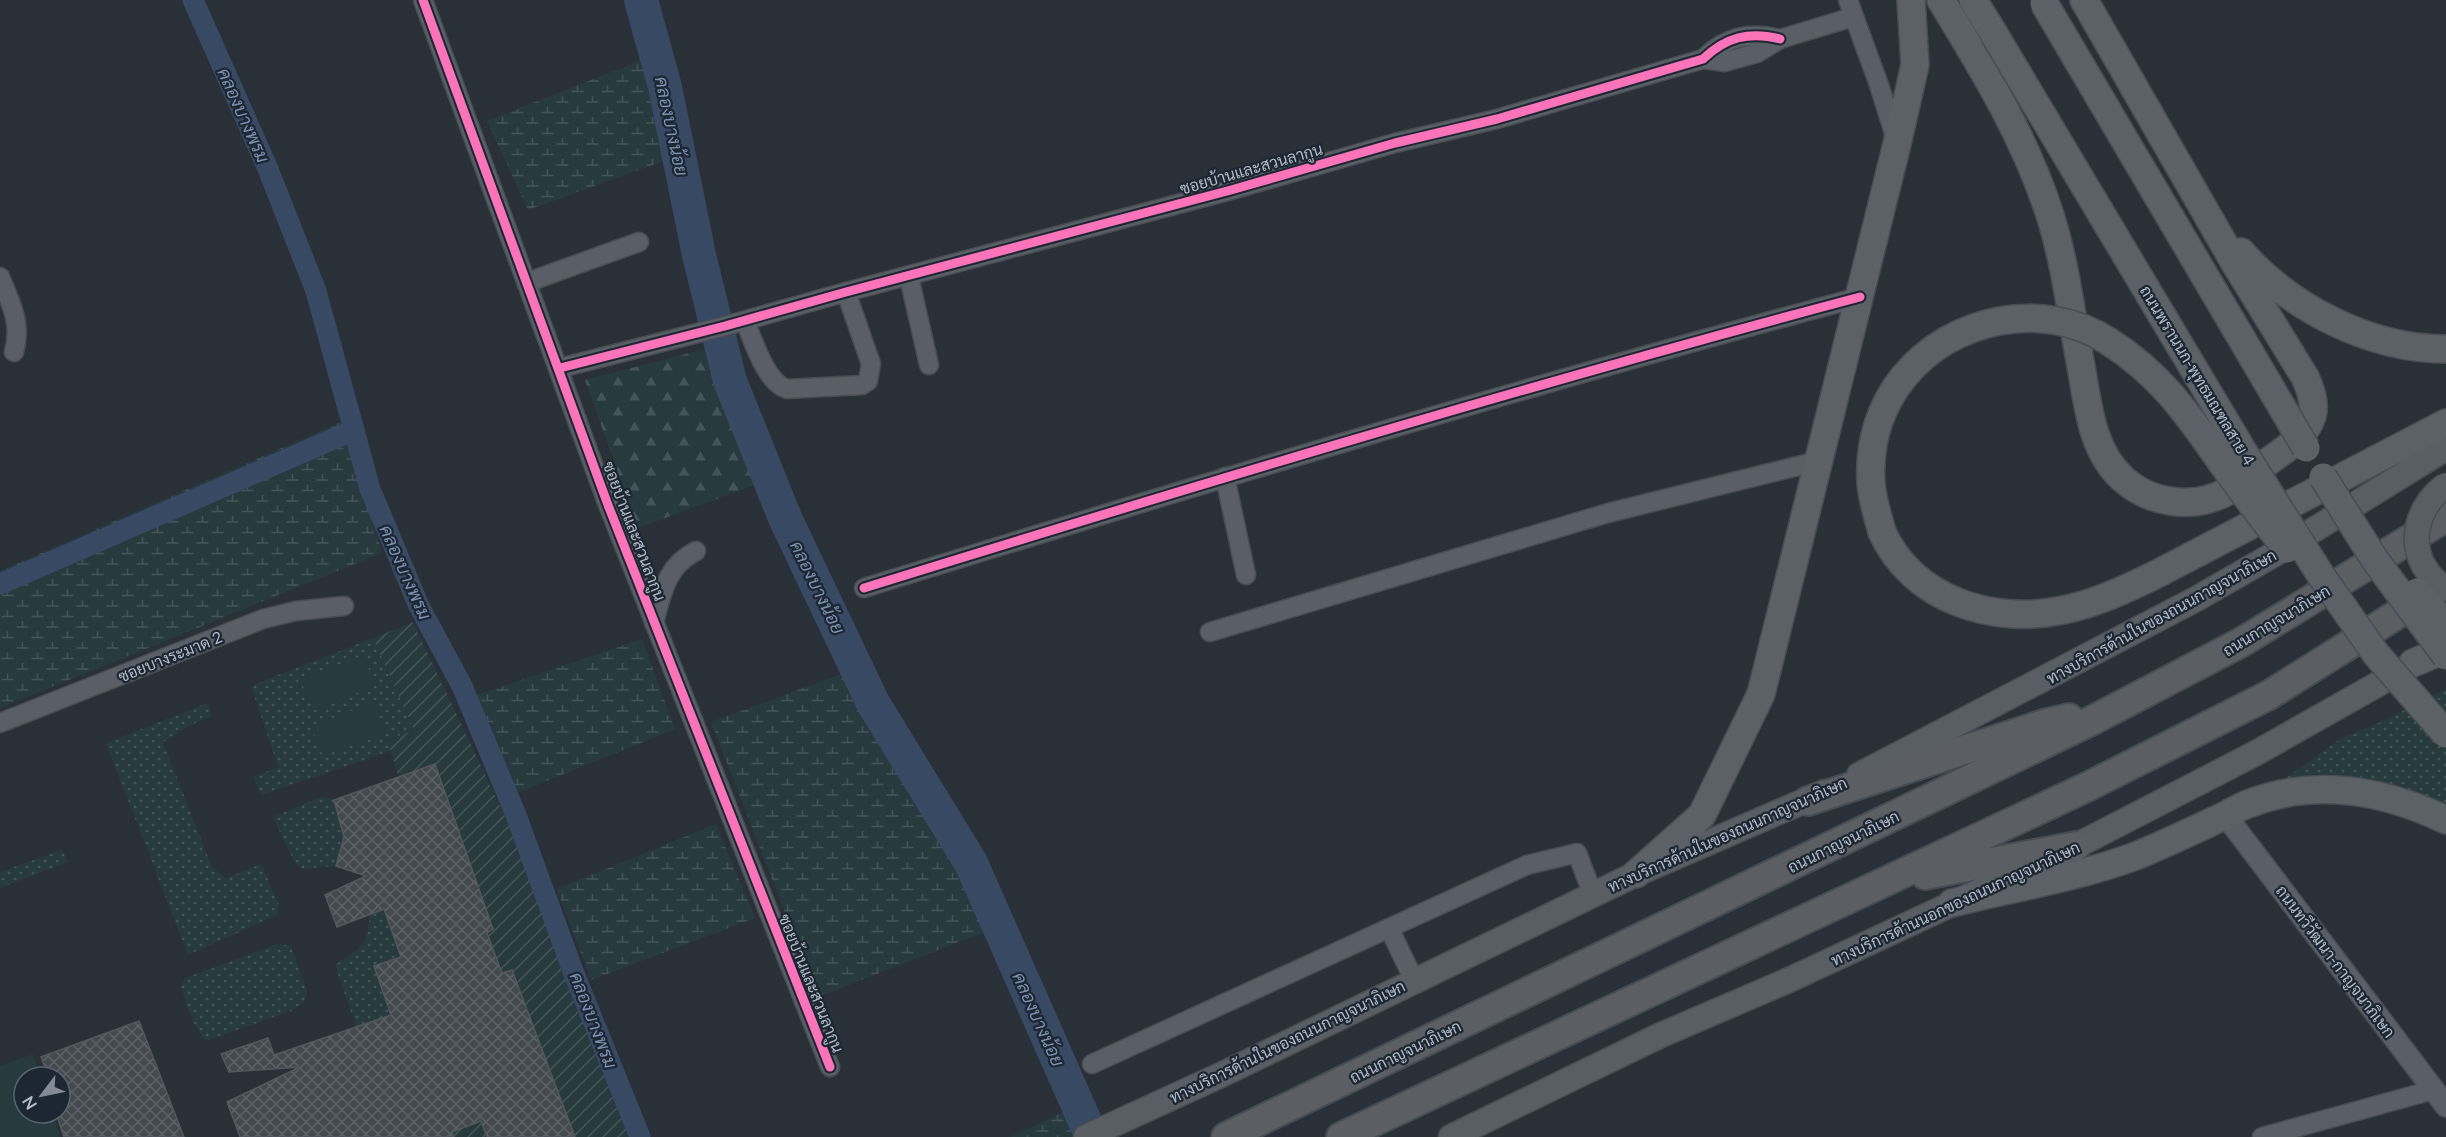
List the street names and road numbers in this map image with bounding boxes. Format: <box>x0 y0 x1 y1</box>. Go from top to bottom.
street label: ซอยบ้านและสวนลากูน <box>1177 138 1326 200</box>
street label: ถนนพรานนก-พุทธมณฑลสาย 4 <box>2134 282 2259 470</box>
street label: ซอยบ้านและสวนลากูน <box>597 459 670 605</box>
street label: ทางบริการด้านในของถนนกาญจนาภิเษก <box>2043 545 2279 687</box>
street label: ถนนกาญจนาภิเษก <box>2219 580 2333 660</box>
street label: ซอยบางระมาด 2 <box>115 627 225 685</box>
street label: ทางบริการด้านในของถนนกาญจนาภิเษก <box>1604 772 1850 896</box>
street label: ถนนกาญจนาภิเษก <box>1784 806 1902 876</box>
street label: ทางบริการด้านนอกของถนนกาญจนาภิเษก <box>1828 837 2083 970</box>
street label: ถนนทวีวัฒนา-กาญจนาภิเษก <box>2272 881 2400 1041</box>
street label: ซอยบ้านและสวนลากูน <box>773 911 849 1056</box>
street label: ทางบริการด้านในของถนนกาญจนาภิเษก <box>1166 975 1408 1107</box>
street label: ถนนกาญจนาภิเษก <box>1346 1016 1464 1086</box>

